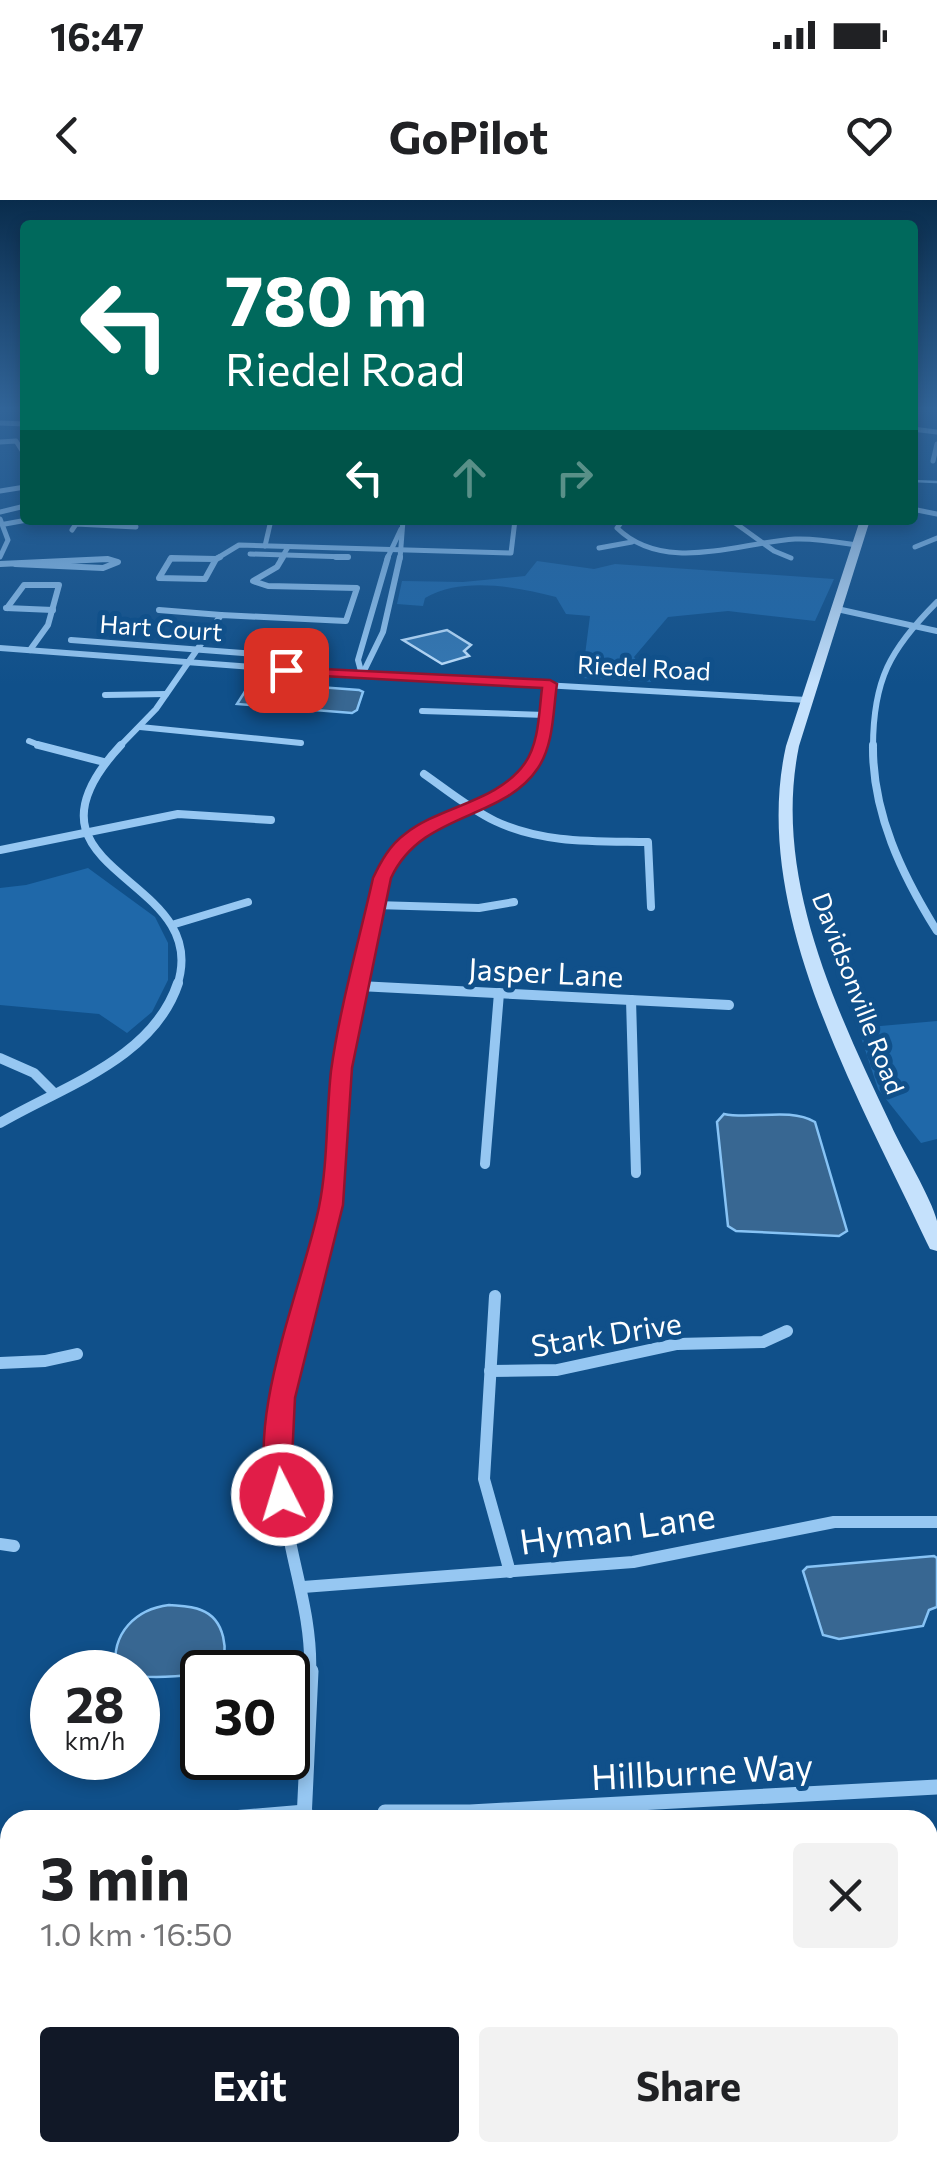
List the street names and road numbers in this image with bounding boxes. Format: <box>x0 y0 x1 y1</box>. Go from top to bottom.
street label: Hart Court <box>99 608 223 646</box>
street label: Riedel Road <box>577 649 711 685</box>
street label: Davidsonville Road <box>807 888 911 1098</box>
street label: Jasper Lane <box>468 948 624 994</box>
street label: Stark Drive <box>528 1303 684 1363</box>
street label: Hyman Lane <box>517 1492 717 1562</box>
street label: Hillburne Way <box>590 1743 814 1797</box>

